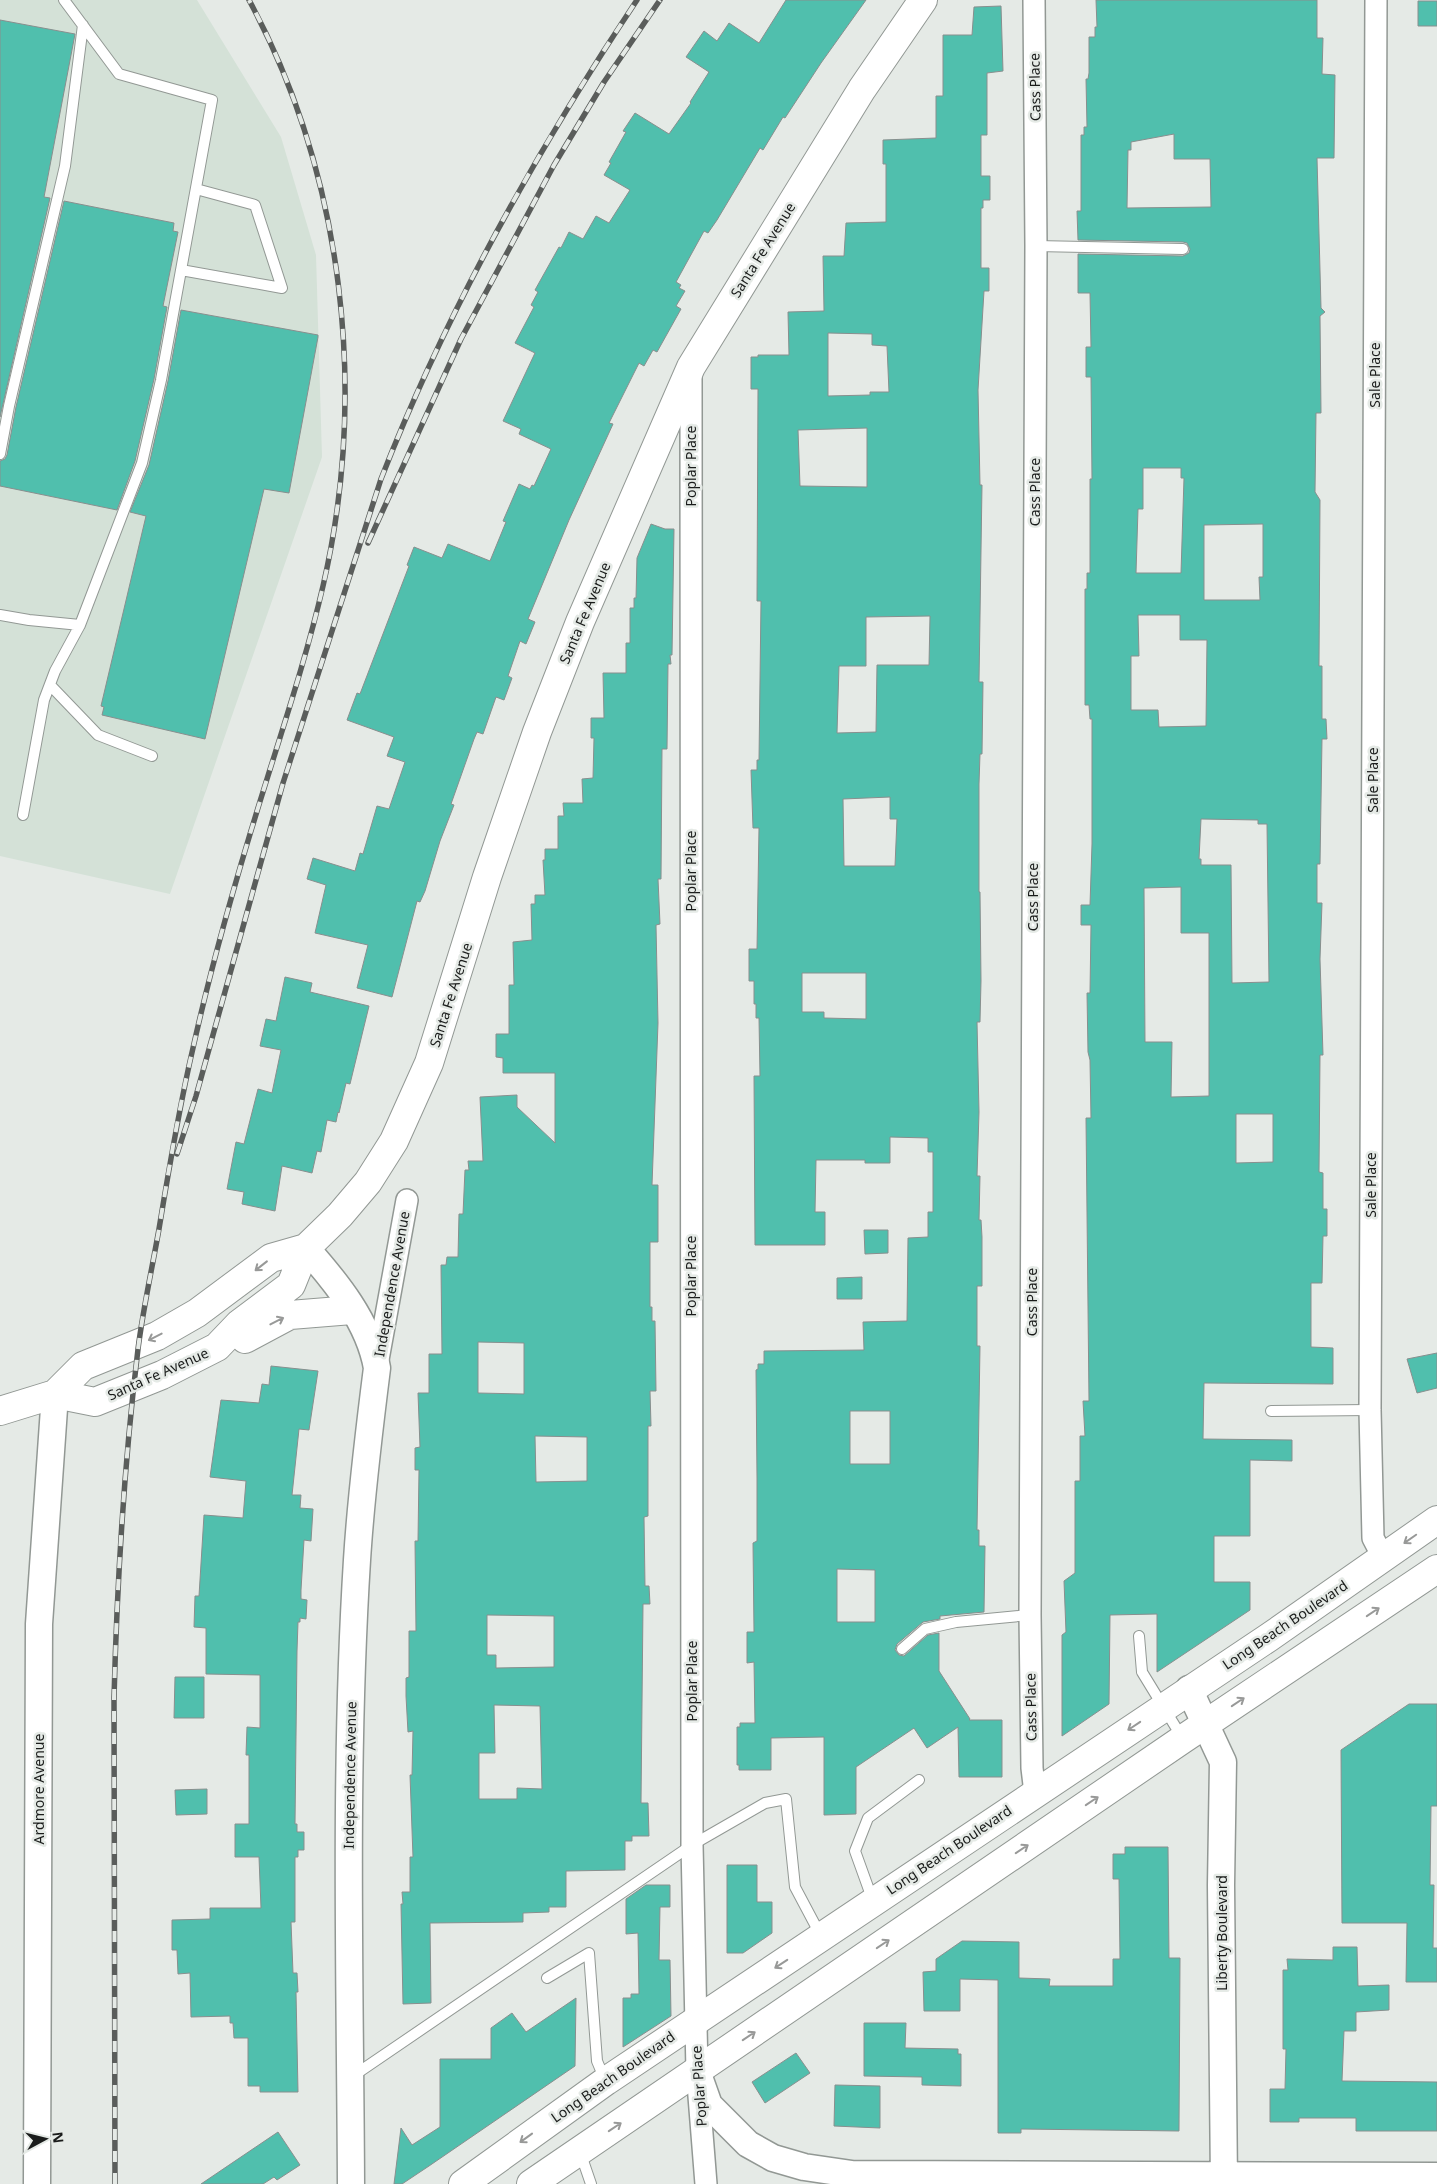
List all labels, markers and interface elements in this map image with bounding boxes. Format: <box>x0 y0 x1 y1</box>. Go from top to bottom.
street label: Cass Place <box>1024 53 1045 121</box>
street label: Santa Fe Avenue <box>726 199 799 301</box>
street label: Sale Place <box>1365 342 1384 408</box>
street label: Poplar Place <box>681 425 700 507</box>
street label: Cass Place <box>1025 458 1044 526</box>
street label: Santa Fe Avenue <box>555 559 615 667</box>
street label: Sale Place <box>1363 747 1382 813</box>
street label: Poplar Place <box>681 830 700 912</box>
street label: Cass Place <box>1023 863 1042 931</box>
street label: Santa Fe Avenue <box>425 940 476 1049</box>
street label: Sale Place <box>1361 1152 1380 1218</box>
street label: Independence Avenue <box>369 1209 414 1358</box>
street label: Poplar Place <box>681 1235 700 1317</box>
one-way arrow <box>255 1260 268 1271</box>
street label: Cass Place <box>1022 1268 1041 1336</box>
one-way arrow <box>269 1316 284 1325</box>
one-way arrow <box>148 1333 163 1342</box>
street label: Santa Fe Avenue <box>104 1343 211 1404</box>
one-way arrow <box>1403 1534 1417 1544</box>
street label: Long Beach Boulevard <box>1218 1576 1351 1674</box>
one-way arrow <box>1366 1607 1380 1617</box>
street label: Poplar Place <box>682 1640 701 1722</box>
street label: Cass Place <box>1020 1673 1041 1741</box>
one-way arrow <box>1230 1697 1244 1707</box>
street label: Independence Avenue <box>339 1701 360 1849</box>
one-way arrow <box>1128 1721 1142 1731</box>
street label: Ardmore Avenue <box>29 1733 48 1844</box>
one-way arrow <box>1085 1796 1099 1806</box>
street label: Long Beach Boulevard <box>882 1801 1015 1899</box>
one-way arrow <box>1015 1844 1029 1854</box>
street label: Liberty Boulevard <box>1212 1875 1231 1991</box>
one-way arrow <box>876 1939 890 1949</box>
one-way arrow <box>775 1959 789 1969</box>
street label: Long Beach Boulevard <box>547 2027 678 2127</box>
one-way arrow <box>742 2031 756 2041</box>
street label: Poplar Place <box>686 2045 711 2127</box>
north arrow <box>20 2114 70 2164</box>
one-way arrow <box>607 2122 621 2132</box>
text: N <box>48 2131 69 2144</box>
one-way arrow <box>520 2133 533 2144</box>

